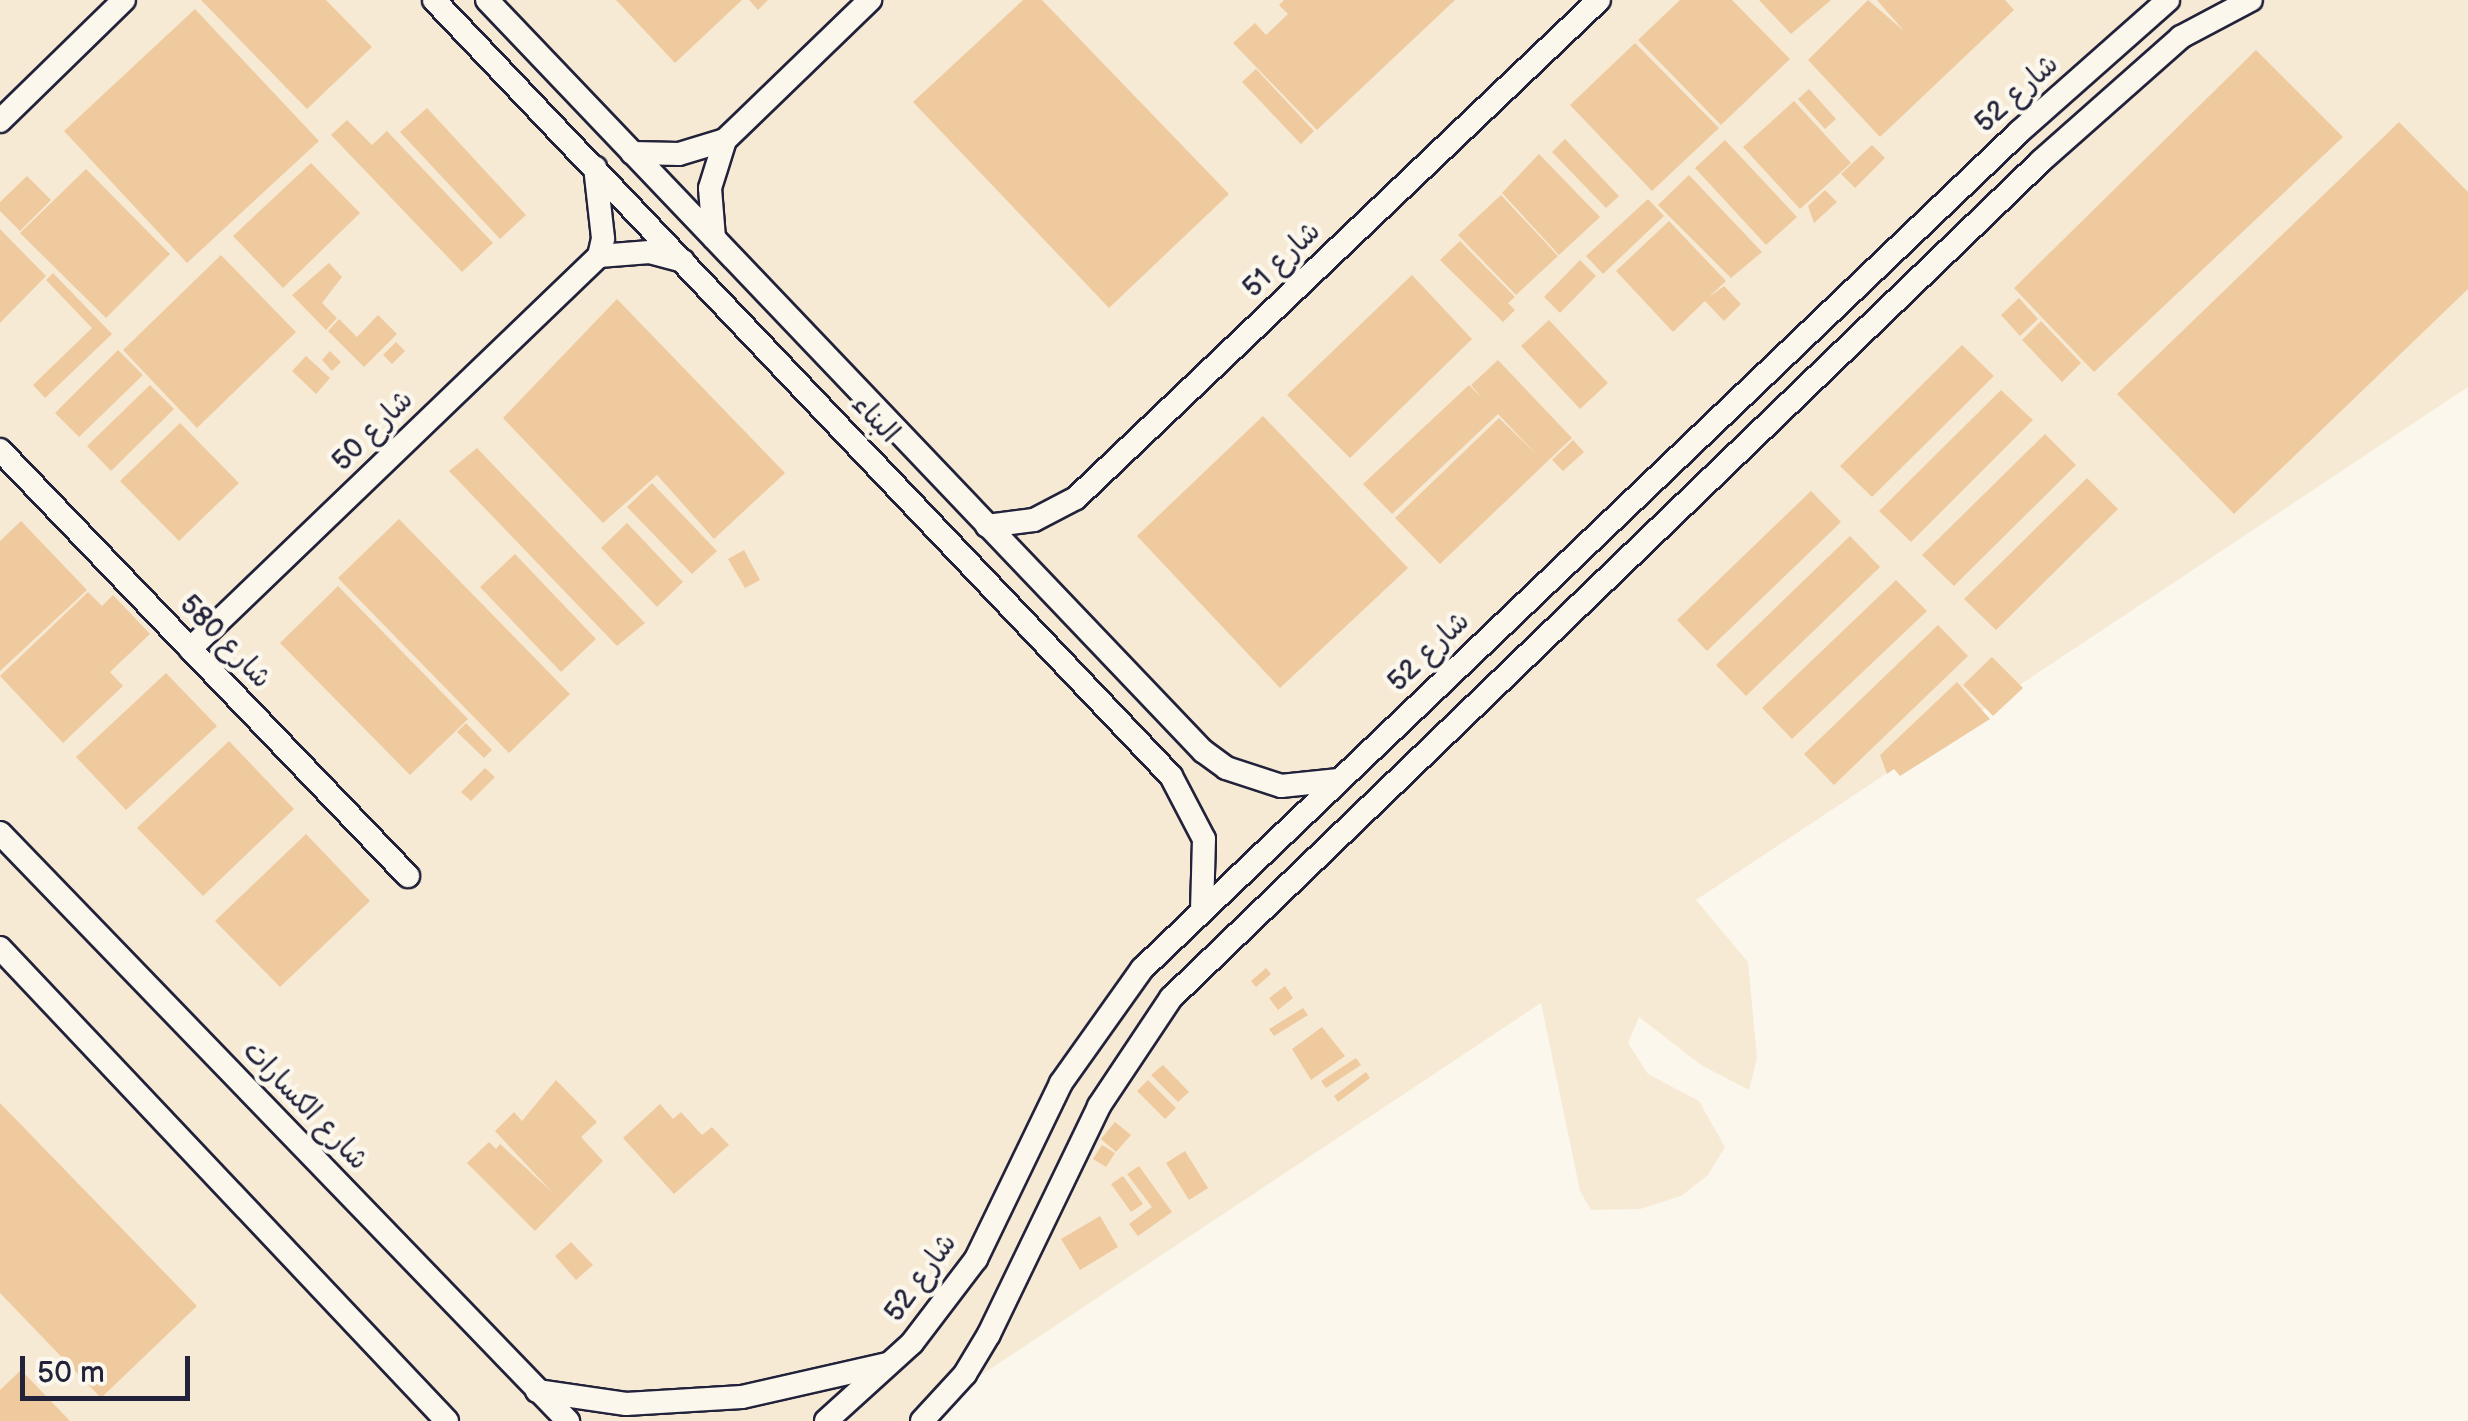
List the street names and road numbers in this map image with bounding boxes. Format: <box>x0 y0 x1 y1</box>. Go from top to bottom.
street label: شارع 52 <box>1968 48 2066 140</box>
street label: شارع 51 <box>1236 215 1328 305</box>
street label: شارع 50 <box>326 384 420 478</box>
street label: البناء <box>844 388 906 450</box>
street label: شارع 580 <box>172 588 278 696</box>
street label: شارع 52 <box>1381 605 1477 699</box>
street label: شارع الكسارات <box>235 1035 375 1177</box>
street label: شارع 52 <box>878 1227 964 1329</box>

